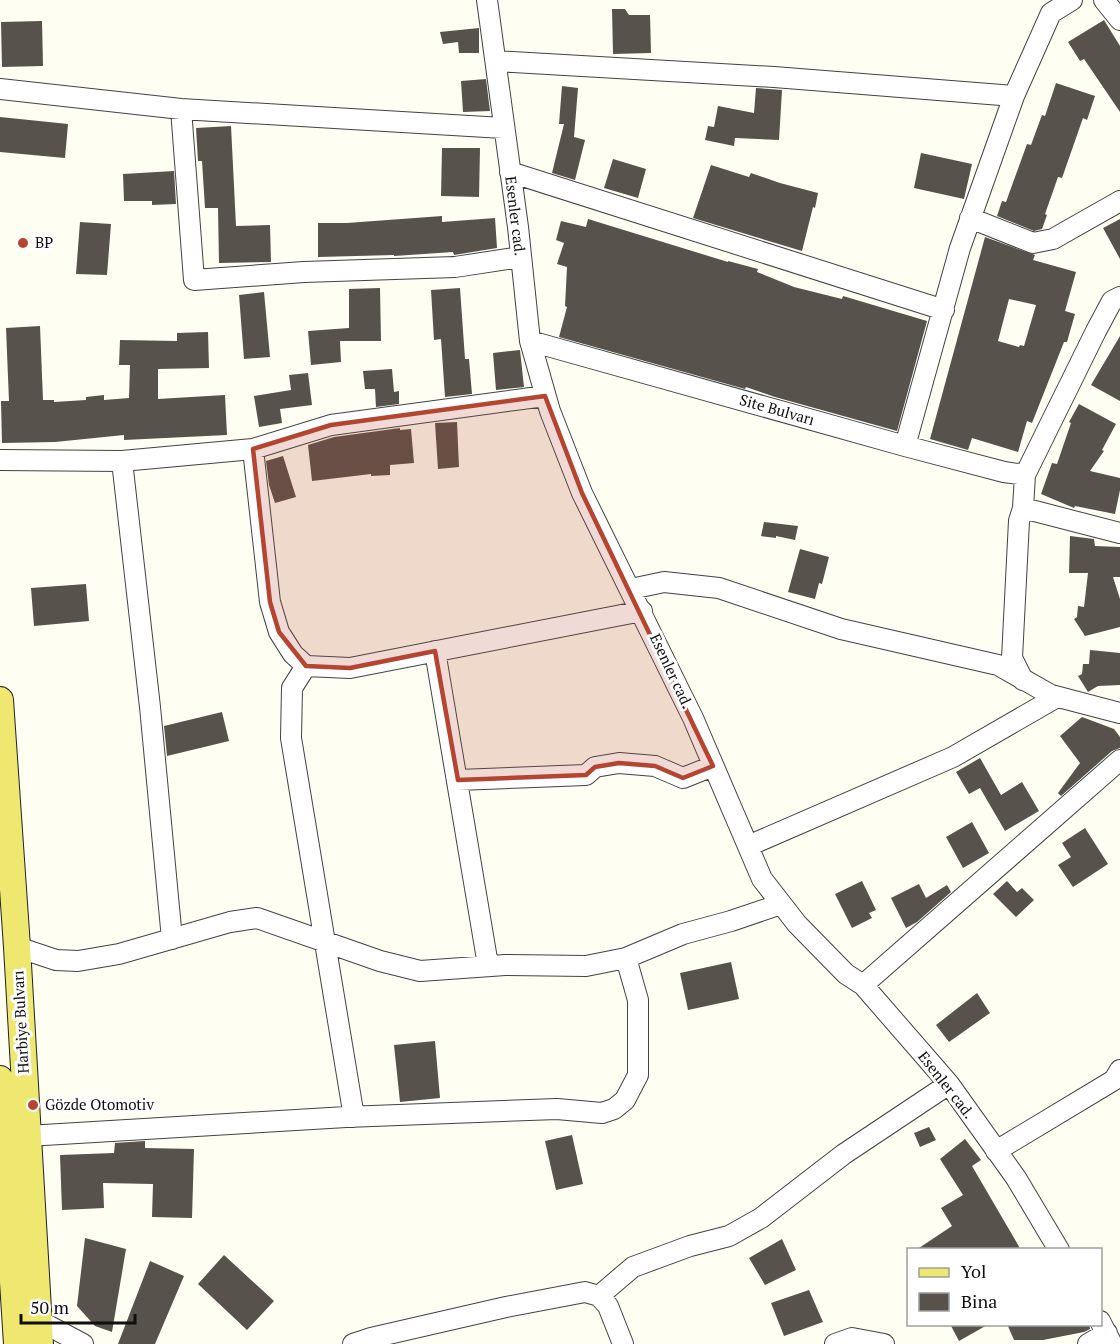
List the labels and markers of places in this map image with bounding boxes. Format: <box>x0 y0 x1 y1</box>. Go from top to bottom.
place label: BP <box>35 232 53 252</box>
marker: BP <box>16 236 30 250</box>
place label: Gözde Otomotiv <box>45 1094 154 1114</box>
marker: Gözde Otomotiv <box>26 1098 40 1112</box>

